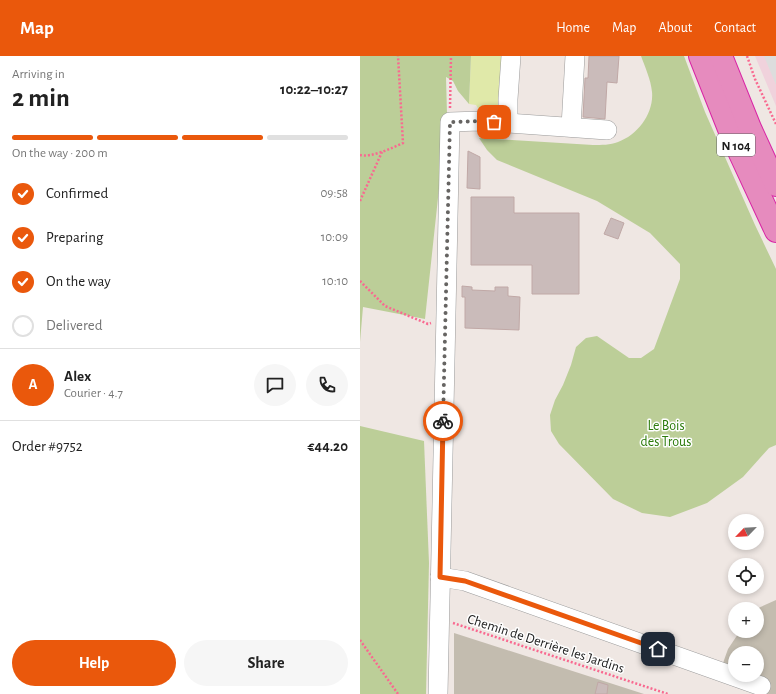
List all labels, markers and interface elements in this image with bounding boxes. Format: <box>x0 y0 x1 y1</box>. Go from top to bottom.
text: Map <box>20 19 54 38</box>
text: Home <box>556 21 590 35</box>
text: Map <box>612 21 636 35</box>
text: About <box>658 21 692 35</box>
text: Contact <box>714 21 756 35</box>
text: Arriving in <box>12 68 65 81</box>
text: 10:22–10:27 <box>280 82 348 97</box>
text: 2 min <box>12 85 70 111</box>
pin <box>477 105 511 139</box>
icon: bag <box>483 111 505 133</box>
road number: N 104 <box>717 134 755 156</box>
text: On the way · 200 m <box>12 147 108 160</box>
icon: check <box>12 183 34 205</box>
text: Confirmed <box>46 186 108 201</box>
text: 09:58 <box>320 187 348 200</box>
icon: check <box>12 227 34 249</box>
text: Preparing <box>46 230 103 245</box>
text: 10:09 <box>321 231 348 244</box>
icon: check <box>12 271 34 293</box>
text: On the way <box>46 274 111 289</box>
text: 10:10 <box>322 275 348 288</box>
text: Delivered <box>46 318 103 333</box>
button: chat <box>254 364 296 406</box>
button: phone <box>306 364 348 406</box>
text: Alex <box>64 369 91 384</box>
text: A <box>28 377 38 392</box>
text: Courier · 4.7 <box>64 387 123 400</box>
courier <box>423 401 463 441</box>
icon: bike <box>432 410 454 432</box>
park label: Le Bois des Trous <box>641 419 691 449</box>
text: Order #9752 <box>12 439 83 454</box>
text: €44.20 <box>308 439 348 454</box>
north arrow <box>728 514 764 550</box>
map controls <box>728 514 764 682</box>
button: locate <box>728 558 764 594</box>
button: + <box>728 602 764 638</box>
street label: Chemin de Derrière les Jardins <box>465 612 626 676</box>
pin <box>641 632 675 666</box>
icon: home <box>647 638 669 660</box>
button: Help <box>12 640 176 686</box>
button: Share <box>184 640 348 686</box>
button: − <box>728 646 764 682</box>

